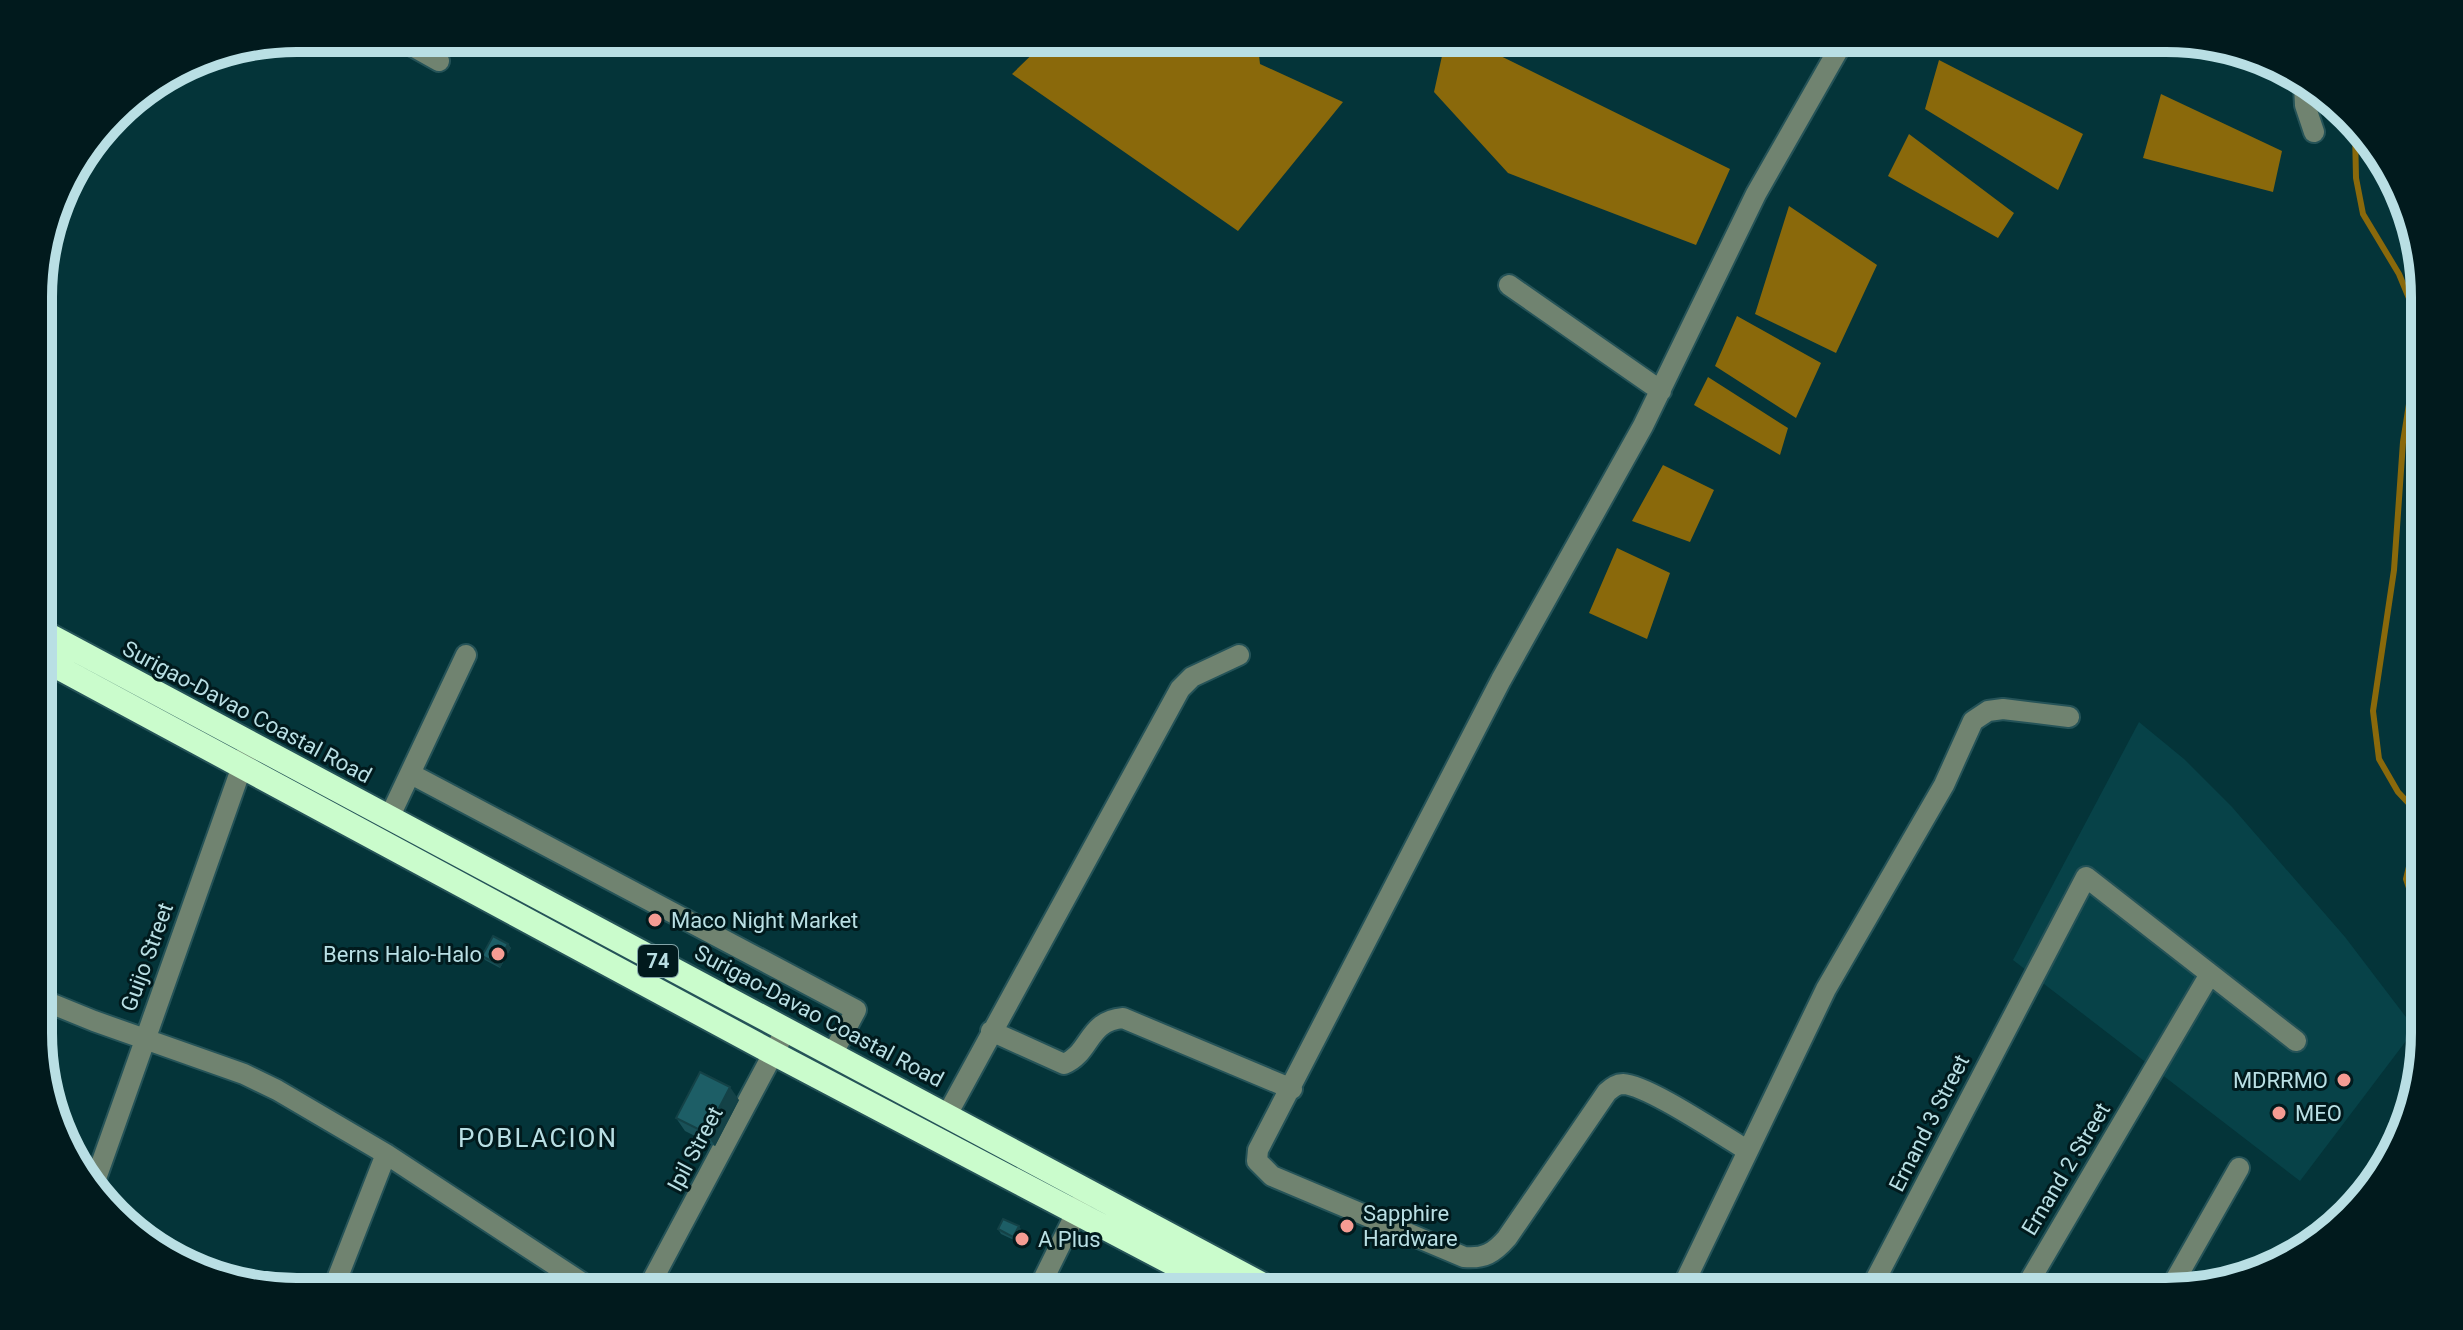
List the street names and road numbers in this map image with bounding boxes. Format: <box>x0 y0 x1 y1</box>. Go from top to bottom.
street label: Surigao-Davao Coastal Road <box>118 636 376 788</box>
street label: Guijo Street <box>116 899 178 1015</box>
street label: Surigao-Davao Coastal Road <box>690 940 948 1092</box>
road number: 74 <box>638 945 678 977</box>
street label: Ernand 3 Street <box>1884 1051 1974 1195</box>
street label: Ernand 2 Street <box>2017 1098 2115 1240</box>
street label: Ipil Street <box>662 1102 728 1196</box>

